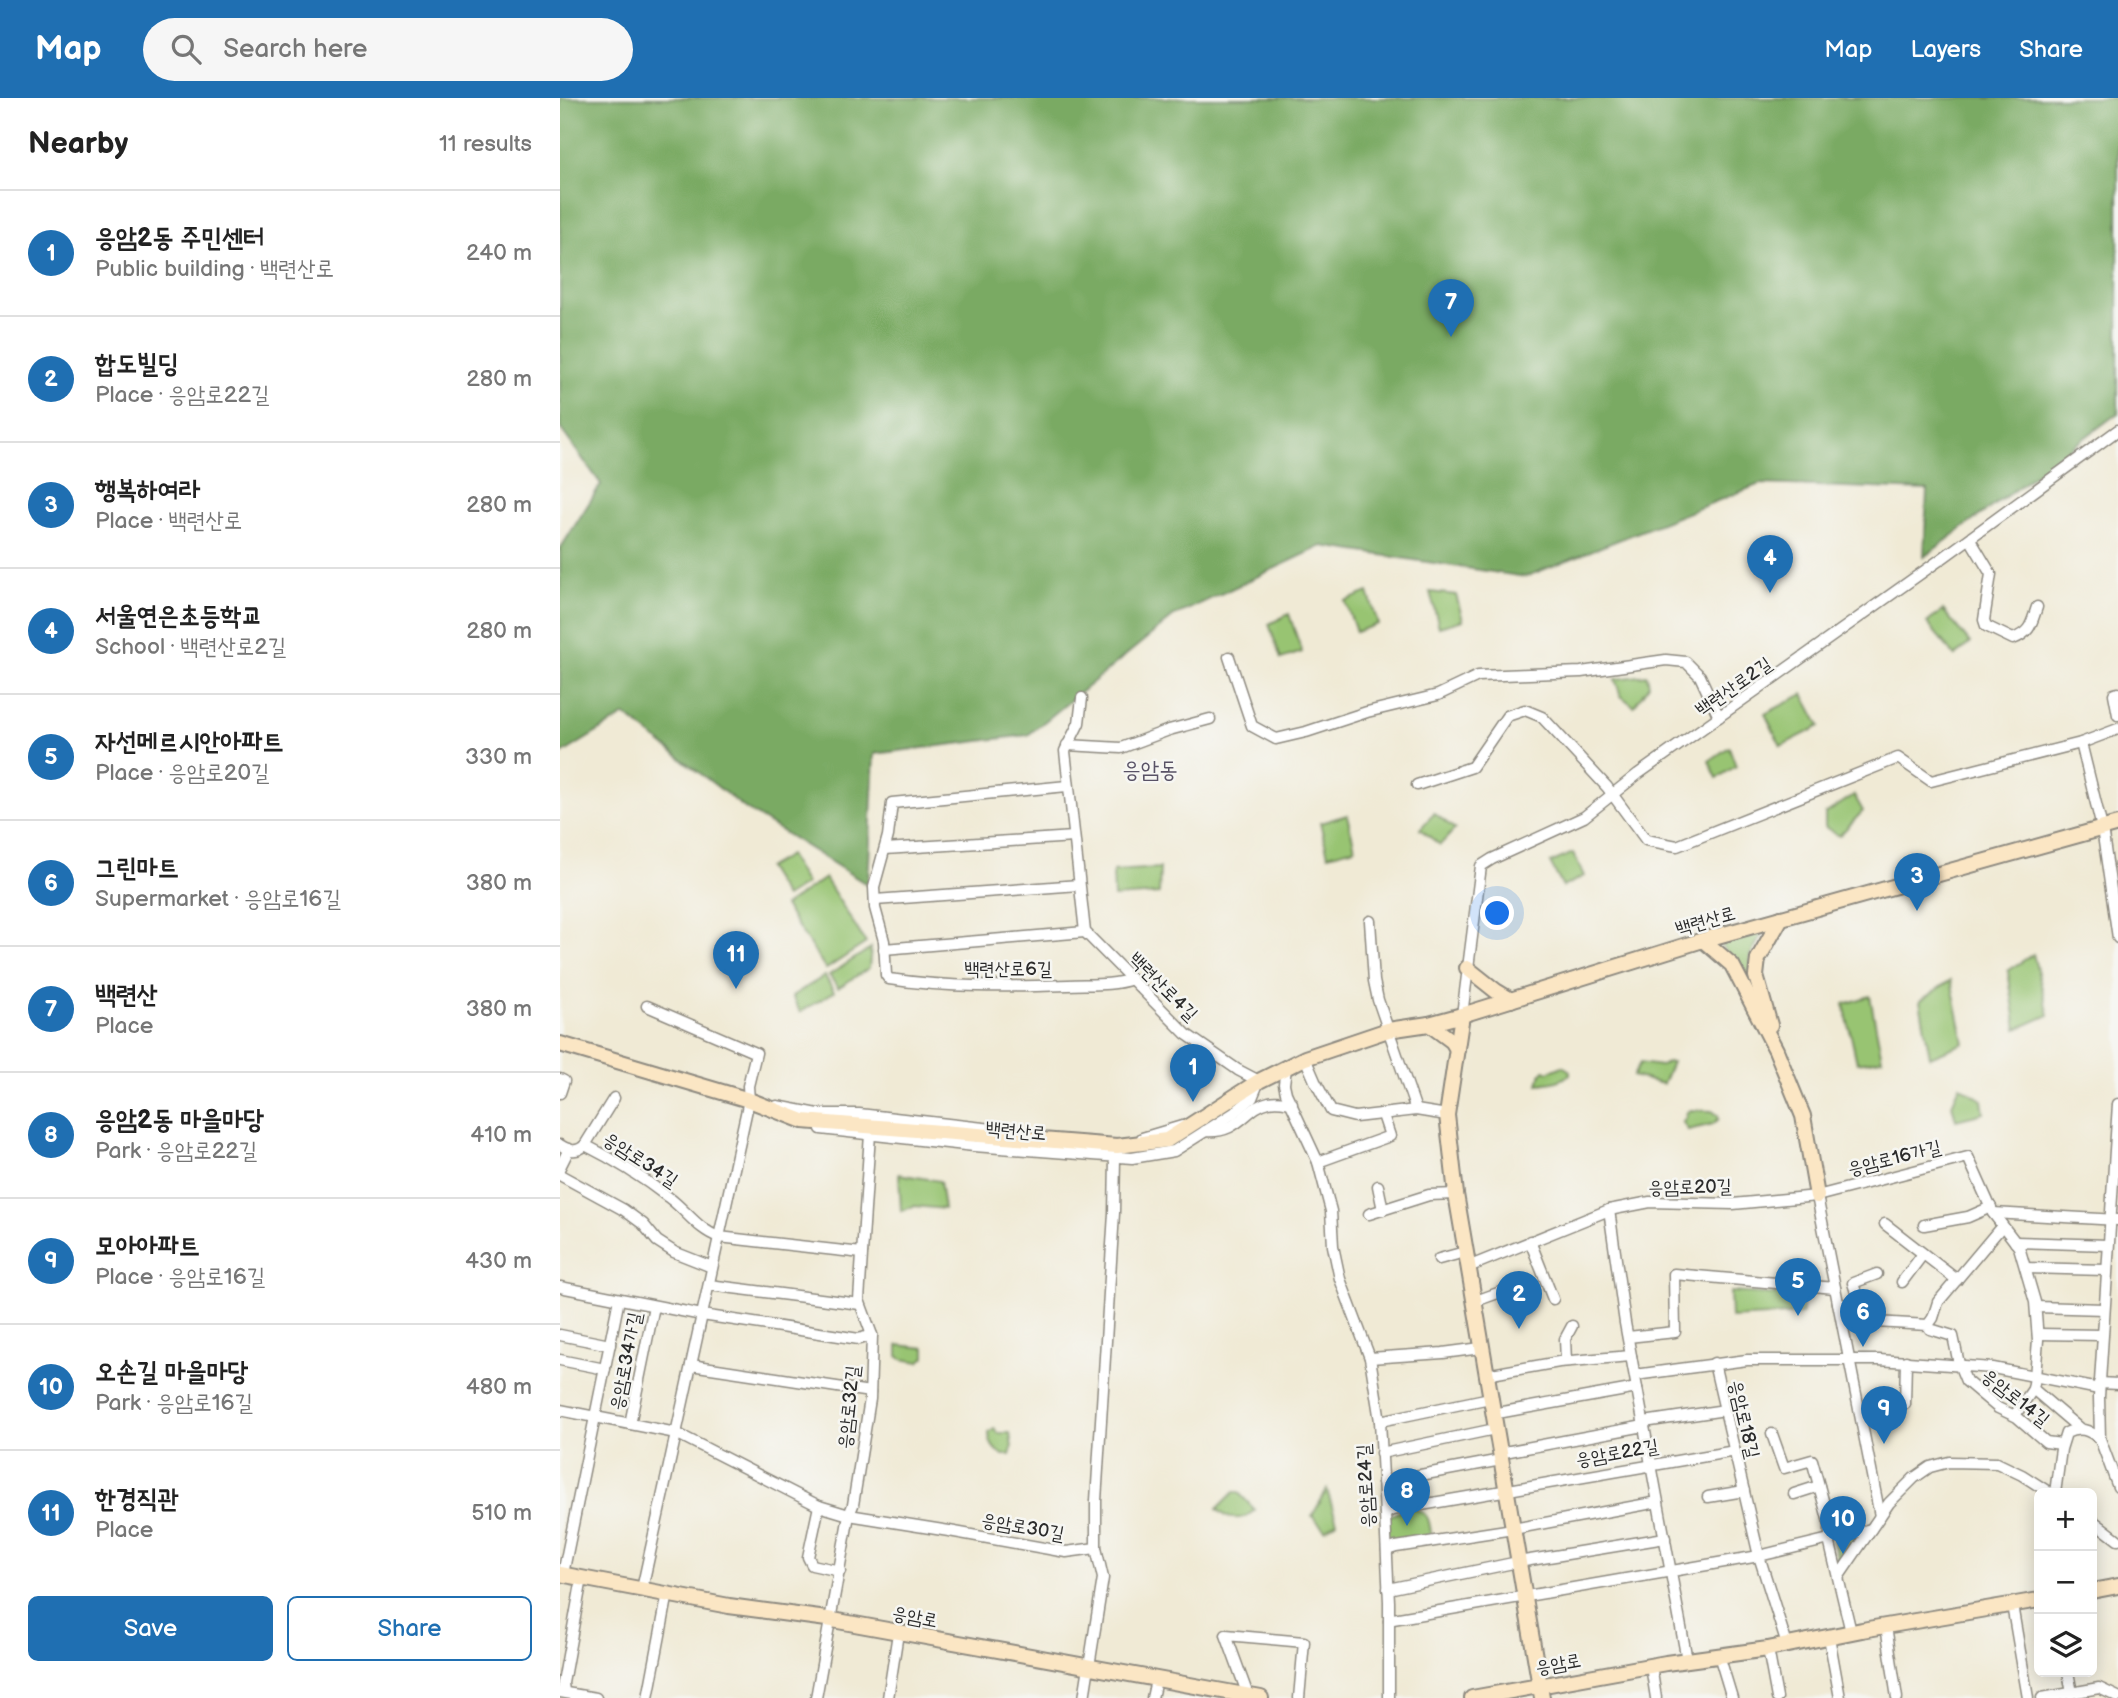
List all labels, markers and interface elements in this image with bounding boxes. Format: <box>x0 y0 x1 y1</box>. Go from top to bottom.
search box <box>143 18 633 81</box>
text: Map <box>35 29 101 69</box>
icon: search <box>167 30 205 68</box>
text: Search here <box>223 34 367 65</box>
text: Map <box>1824 35 1872 64</box>
text: Layers <box>1910 35 1981 64</box>
text: Share <box>2019 35 2083 64</box>
text: Nearby <box>28 126 128 162</box>
text: 11 results <box>439 130 532 158</box>
text: 응암2동 주민센터 <box>95 223 264 254</box>
text: 1 <box>46 239 56 267</box>
text: 240 m <box>466 239 532 267</box>
text: Public building · 백련산로 <box>95 255 334 283</box>
pin: 7 <box>1428 279 1474 337</box>
text: 합도빌딩 <box>95 349 179 380</box>
text: 2 <box>44 365 58 393</box>
text: 280 m <box>466 365 532 393</box>
text: Place · 응암로22길 <box>95 381 270 409</box>
text: 행복하여라 <box>95 475 200 506</box>
text: 3 <box>44 491 58 519</box>
text: 280 m <box>466 491 532 519</box>
text: Place · 백련산로 <box>95 507 242 535</box>
pin: 4 <box>1747 535 1793 593</box>
text: 서울연은초등학교 <box>95 601 262 632</box>
text: 4 <box>44 617 58 645</box>
text: 280 m <box>466 617 532 645</box>
text: School · 백련산로2길 <box>95 633 286 661</box>
street label: 백련산로2길 <box>1691 653 1776 722</box>
text: 자선메르시안아파트 <box>95 727 283 758</box>
text: 5 <box>44 743 58 771</box>
text: 330 m <box>465 743 532 771</box>
district label: 응암동 <box>1122 756 1178 784</box>
text: Place · 응암로20길 <box>95 759 269 787</box>
text: 그린마트 <box>95 853 179 884</box>
pin: 3 <box>1894 853 1940 911</box>
text: 6 <box>44 869 58 897</box>
text: 380 m <box>466 869 532 897</box>
text: Supermarket · 응암로16길 <box>95 885 341 913</box>
your location <box>1480 896 1514 930</box>
street label: 백련산로 <box>1673 902 1738 941</box>
pin: 11 <box>713 931 759 989</box>
street label: 백련산로4길 <box>1124 948 1202 1026</box>
street label: 백련산로6길 <box>964 958 1052 981</box>
text: 백련산 <box>95 980 158 1011</box>
text: 7 <box>45 995 57 1023</box>
text: 380 m <box>466 995 532 1023</box>
text: Place <box>95 1012 153 1040</box>
pin: 1 <box>1170 1044 1216 1102</box>
text: 응암2동 마을마당 <box>95 1105 264 1136</box>
street label: 백련산로 <box>984 1117 1047 1146</box>
text: 8 <box>44 1121 58 1149</box>
text: 410 m <box>470 1121 532 1149</box>
street label: 응암로34길 <box>599 1128 682 1193</box>
street label: 응암로16가길 <box>1845 1136 1943 1181</box>
text: Park · 응암로22길 <box>95 1137 257 1165</box>
street label: 응암로20길 <box>1648 1175 1732 1200</box>
text: 모아아파트 <box>95 1231 200 1262</box>
text: 9 <box>44 1247 58 1275</box>
text: 430 m <box>465 1247 532 1275</box>
pin: 5 <box>1775 1258 1821 1316</box>
text: Place · 응암로16길 <box>95 1263 265 1291</box>
pin: 2 <box>1496 1271 1542 1329</box>
pin: 6 <box>1840 1289 1886 1347</box>
street label: 응암로34가길 <box>606 1310 647 1412</box>
text: 오손길 마을마당 <box>95 1357 248 1388</box>
street label: 응암로32길 <box>834 1364 865 1450</box>
street label: 응암로14길 <box>1976 1364 2054 1432</box>
text: 10 <box>39 1373 63 1401</box>
text: 480 m <box>466 1373 532 1401</box>
street label: 응암로18길 <box>1723 1378 1764 1461</box>
pin: 9 <box>1861 1386 1907 1444</box>
text: Park · 응암로16길 <box>95 1389 253 1417</box>
street label: 응암로22길 <box>1574 1435 1660 1472</box>
street label: 응암로24길 <box>1353 1444 1380 1528</box>
pin: 8 <box>1384 1468 1430 1526</box>
text: 한경직관 <box>95 1484 179 1515</box>
map controls <box>2034 1488 2097 1677</box>
button: + <box>2034 1488 2097 1551</box>
pin: 10 <box>1820 1496 1866 1554</box>
text: 11 <box>41 1499 61 1527</box>
text: 510 m <box>471 1499 532 1527</box>
street label: 응암로30길 <box>979 1509 1066 1546</box>
text: Place <box>95 1516 153 1544</box>
button: − <box>2034 1551 2097 1614</box>
button: Save <box>28 1596 273 1661</box>
button: Share <box>287 1596 532 1661</box>
street label: 응암로 <box>890 1602 939 1633</box>
button: layers <box>2034 1614 2097 1677</box>
street label: 응암로 <box>1534 1649 1583 1680</box>

